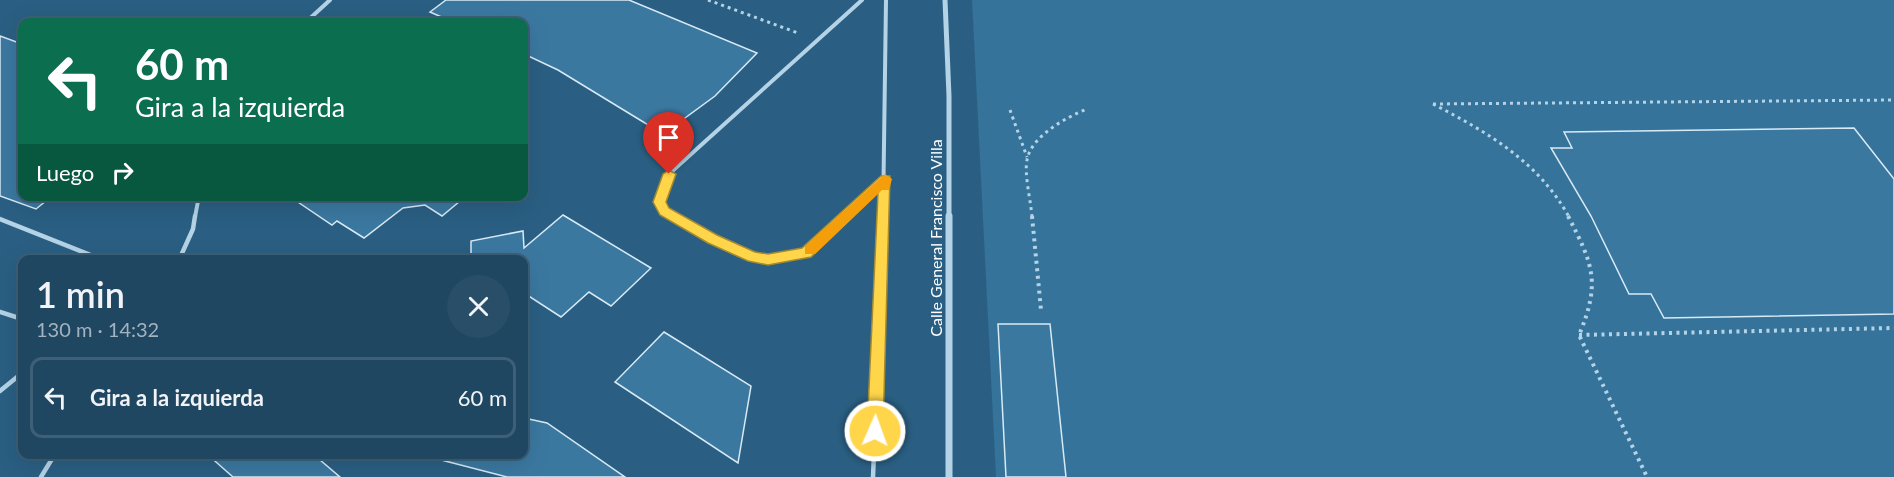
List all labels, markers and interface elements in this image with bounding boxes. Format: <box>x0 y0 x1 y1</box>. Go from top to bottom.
text: 60 m <box>135 39 229 89</box>
icon: left <box>36 42 114 120</box>
text: Gira a la izquierda <box>135 90 345 123</box>
pin <box>643 112 694 174</box>
icon: arrive <box>652 121 685 154</box>
street label: Calle General Francisco Villa <box>926 139 945 337</box>
icon: right <box>106 156 139 189</box>
text: Luego <box>36 159 94 186</box>
text: 1 min <box>36 272 125 316</box>
button: close <box>447 275 510 338</box>
text: 130 m · 14:32 <box>36 317 159 341</box>
icon: left <box>39 381 72 414</box>
text: Gira a la izquierda <box>90 384 264 411</box>
text: 60 m <box>458 384 507 411</box>
position arrow <box>843 399 907 463</box>

